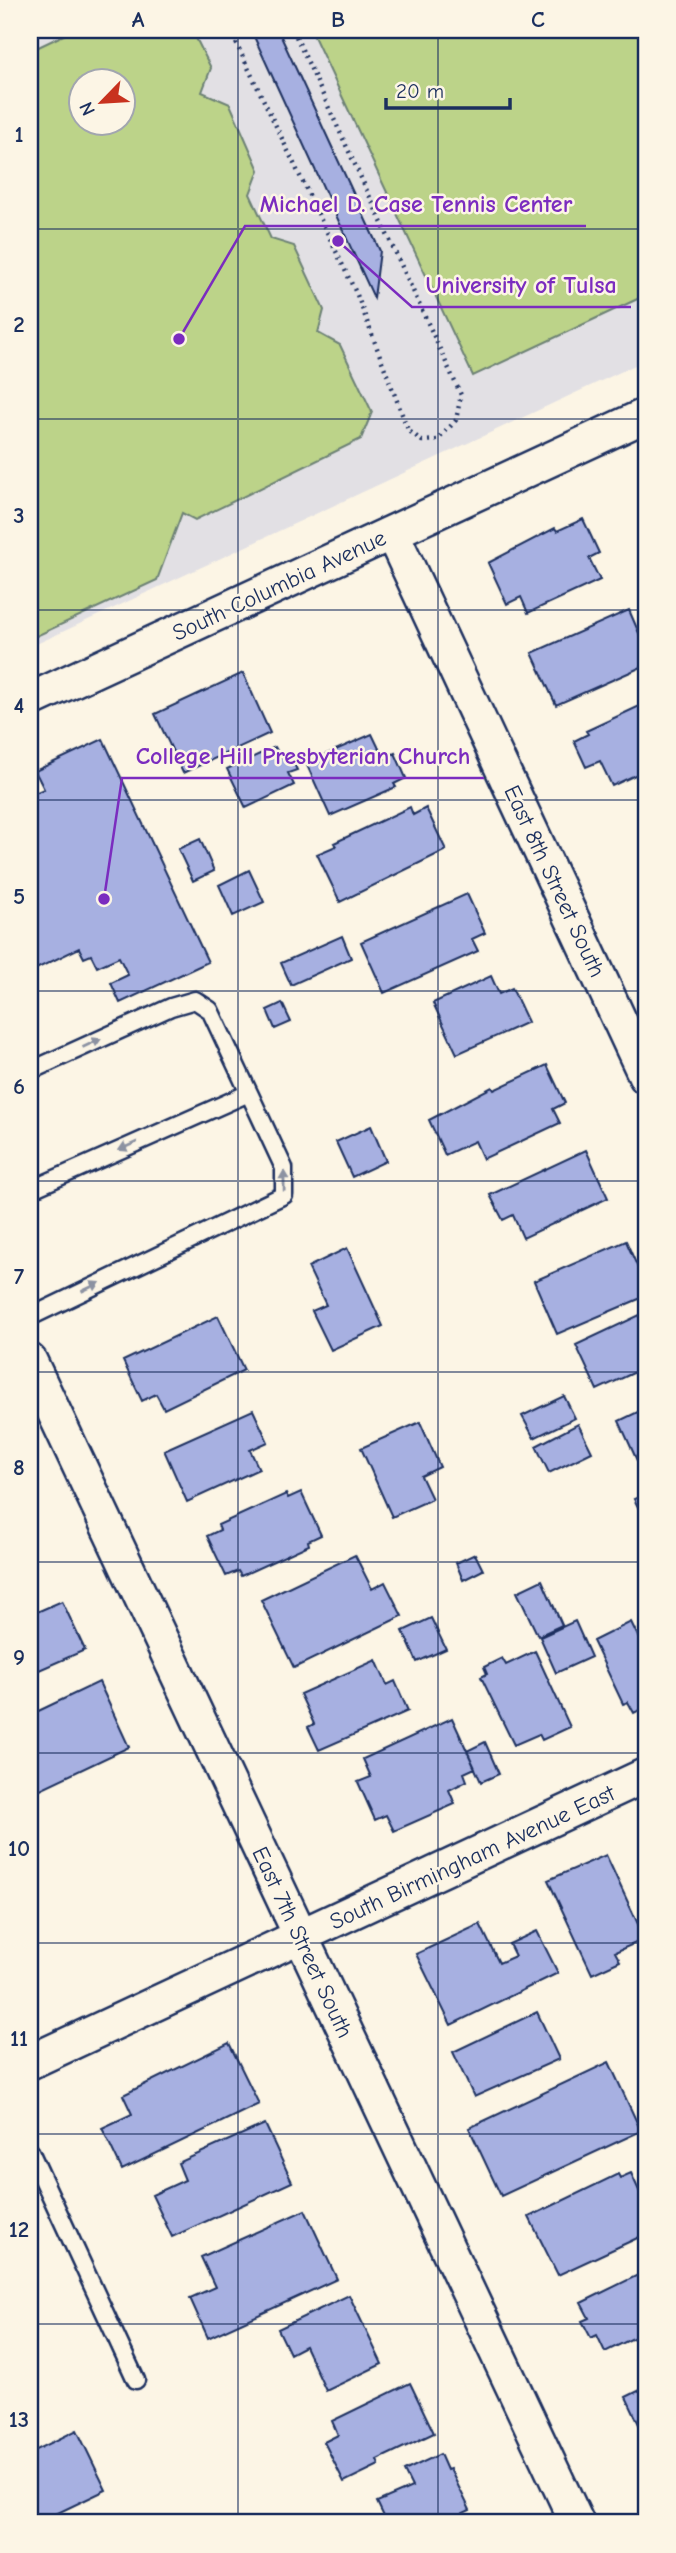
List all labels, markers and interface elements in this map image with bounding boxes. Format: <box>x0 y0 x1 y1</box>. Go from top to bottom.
text: A <box>132 6 145 33</box>
text: B <box>331 6 345 33</box>
text: C <box>531 6 545 33</box>
north arrow <box>66 66 136 136</box>
scale bar <box>386 66 510 110</box>
text: 20 m <box>396 79 444 103</box>
text: N <box>75 98 100 119</box>
text: 1 <box>14 121 24 148</box>
callout: Michael D. Case Tennis Center <box>245 181 586 226</box>
text: Michael D. Case Tennis Center <box>260 190 573 218</box>
callout: University of Tulsa <box>412 262 631 307</box>
text: University of Tulsa <box>425 271 617 299</box>
text: 2 <box>13 311 25 338</box>
text: 3 <box>13 502 25 529</box>
street label: South Columbia Avenue <box>168 524 390 647</box>
text: 4 <box>14 692 25 719</box>
callout: College Hill Presbyterian Church <box>122 733 484 778</box>
text: College Hill Presbyterian Church <box>136 742 470 770</box>
street label: East 8th Street South <box>498 781 611 982</box>
text: 5 <box>13 883 25 910</box>
one-way arrow <box>82 1037 102 1049</box>
text: 6 <box>13 1073 25 1100</box>
one-way arrow <box>118 1141 139 1152</box>
one-way arrow <box>278 1170 290 1192</box>
text: 7 <box>14 1263 25 1290</box>
one-way arrow <box>81 1282 102 1293</box>
text: 8 <box>13 1454 25 1481</box>
text: 9 <box>13 1644 25 1671</box>
street label: South Birmingham Avenue East <box>325 1779 620 1936</box>
text: 10 <box>8 1835 30 1862</box>
street label: East 7th Street South <box>246 1842 359 2042</box>
text: 11 <box>10 2025 28 2052</box>
text: 12 <box>9 2216 29 2243</box>
text: 13 <box>9 2406 29 2433</box>

